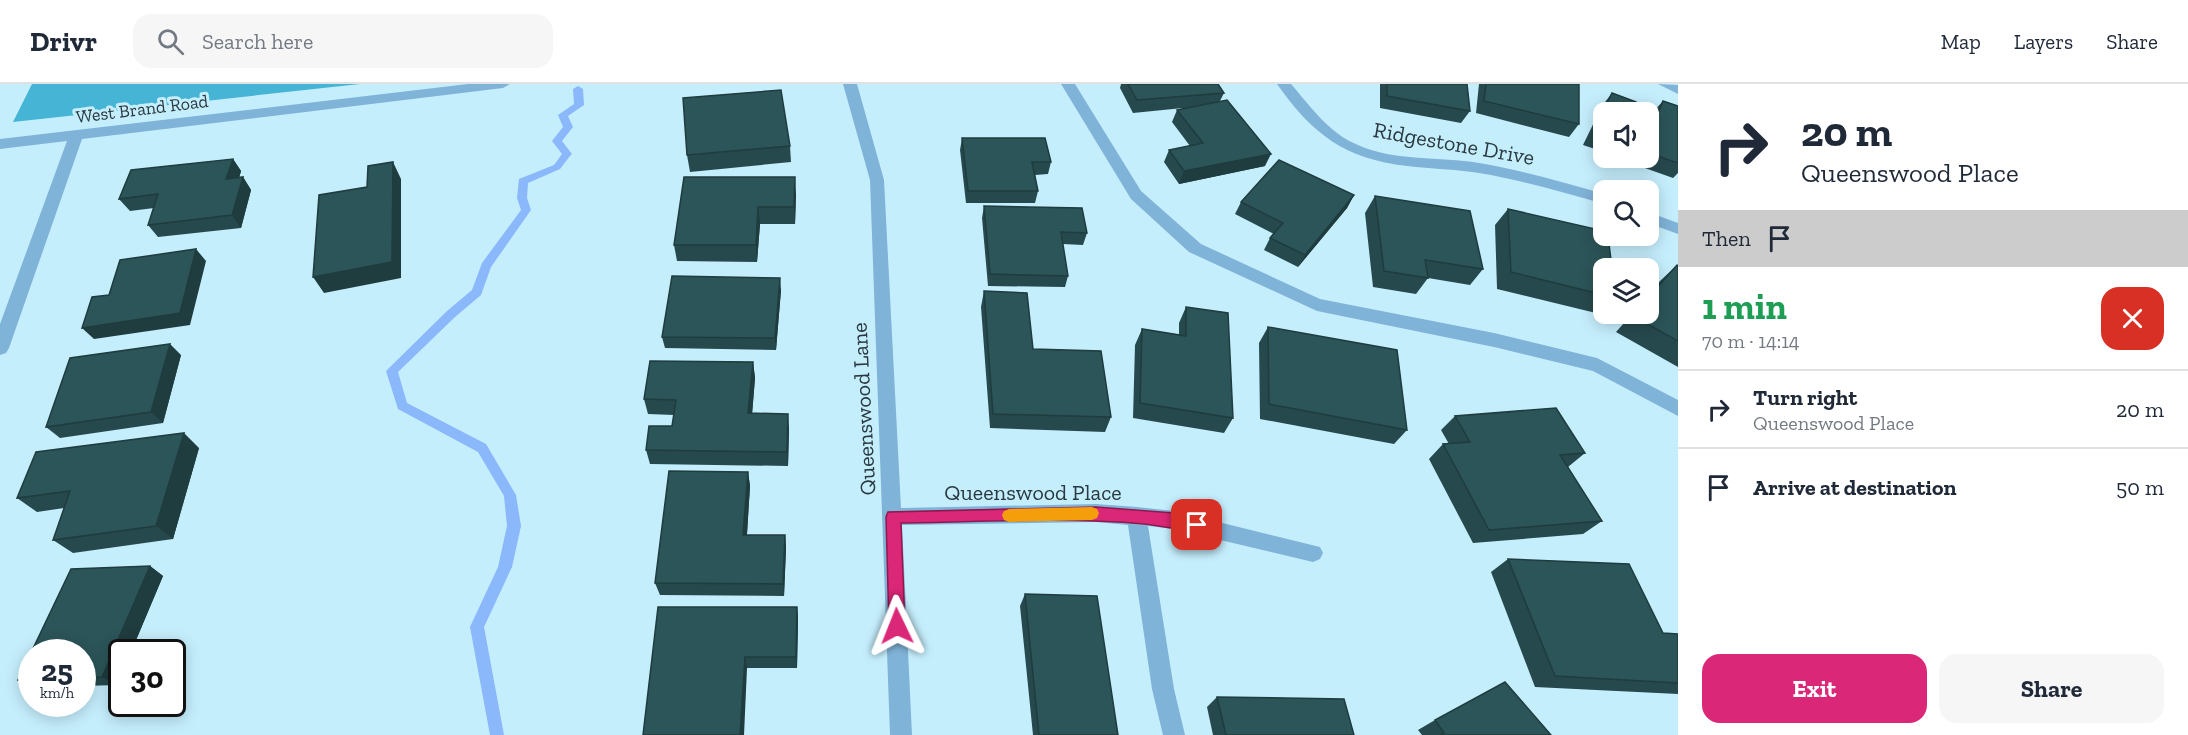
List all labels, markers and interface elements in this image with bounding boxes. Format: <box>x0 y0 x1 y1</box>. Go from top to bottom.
search box <box>133 14 553 68</box>
text: Drivr <box>30 25 97 58</box>
icon: search <box>154 25 187 58</box>
text: Search here <box>202 28 313 55</box>
text: Map <box>1941 29 1981 54</box>
text: Layers <box>2014 29 2073 54</box>
text: Share <box>2106 29 2158 54</box>
street label: West Brand Road <box>75 90 210 128</box>
map controls <box>1593 102 1659 324</box>
button: sound <box>1593 102 1659 168</box>
text: 20 m <box>1801 106 1892 157</box>
icon: right <box>1702 108 1780 186</box>
street label: Ridgestone Drive <box>1371 116 1537 171</box>
text: Queenswood Place <box>1801 157 2019 189</box>
button: search <box>1593 180 1659 246</box>
icon: arrive <box>1763 222 1796 255</box>
text: Then <box>1702 225 1751 252</box>
button: layers <box>1593 258 1659 324</box>
text: 1 min <box>1702 285 1787 328</box>
button: close <box>2101 287 2164 350</box>
street label: Queenswood Lane <box>845 322 882 496</box>
text: 70 m · 14:14 <box>1702 329 1800 353</box>
text: Turn right <box>1753 384 1857 411</box>
icon: right <box>1702 393 1735 426</box>
text: 20 m <box>2116 396 2164 423</box>
text: Queenswood Place <box>1753 411 1914 435</box>
icon: arrive <box>1702 471 1735 504</box>
text: Arrive at destination <box>1753 474 1956 501</box>
text: 50 m <box>2116 474 2164 501</box>
street label: Queenswood Place <box>944 479 1122 506</box>
pin <box>1171 499 1222 550</box>
icon: arrive <box>1180 508 1213 541</box>
position arrow <box>865 594 929 658</box>
speed limit sign: 30 <box>108 639 186 717</box>
text: 25 <box>41 653 73 689</box>
button: Exit <box>1702 654 1927 723</box>
button: Share <box>1939 654 2164 723</box>
text: km/h <box>40 684 74 702</box>

